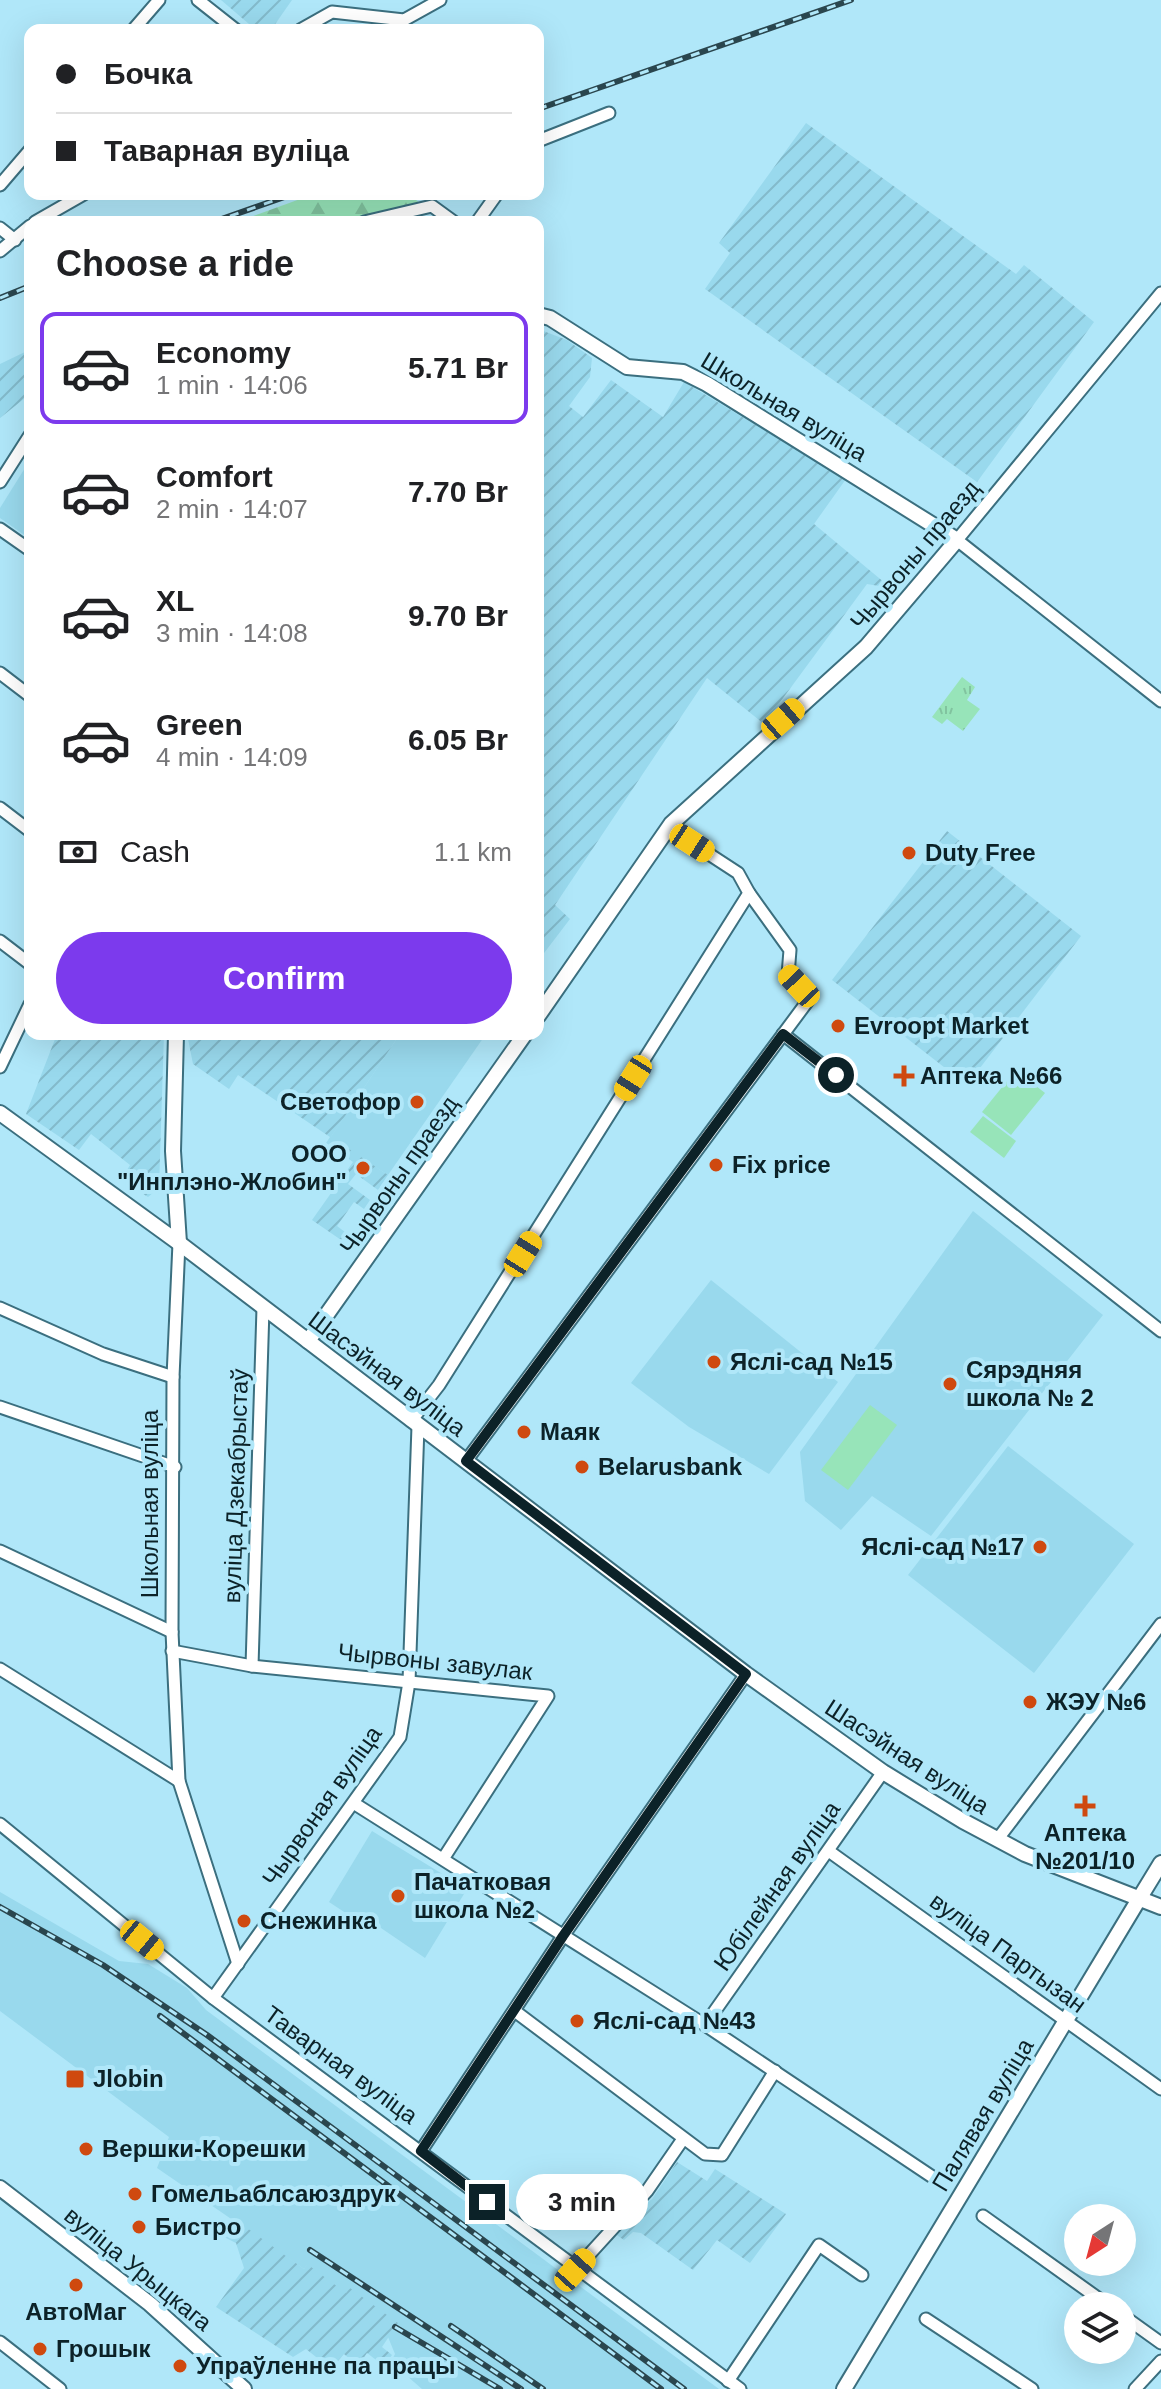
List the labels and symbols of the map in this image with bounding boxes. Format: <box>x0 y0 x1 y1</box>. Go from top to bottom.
street label: Школьная вуліца <box>697 346 873 467</box>
street label: Чырвоны праезд <box>844 475 985 635</box>
car <box>757 694 809 744</box>
car <box>665 820 719 866</box>
place label: Duty Free <box>925 839 1036 866</box>
marker: Duty Free <box>900 844 918 862</box>
car <box>774 960 824 1012</box>
place label: Evroopt Market <box>854 1012 1029 1039</box>
marker: Evroopt Market <box>829 1017 847 1035</box>
car <box>610 1051 656 1105</box>
route start <box>818 1057 854 1093</box>
place label: Аптека №66 <box>920 1062 1062 1089</box>
marker: Аптека №66 <box>895 1067 913 1085</box>
place label: Светофор <box>280 1088 401 1115</box>
street label: Чырвоны праезд <box>334 1091 463 1259</box>
marker: Светофор <box>408 1093 426 1111</box>
place label: ООО "Инплэно-Жлобин" <box>117 1140 347 1195</box>
place label: Fix price <box>732 1151 831 1178</box>
marker: Fix price <box>707 1156 725 1174</box>
marker: ООО "Инплэно-Жлобин" <box>354 1159 372 1177</box>
car <box>500 1227 546 1281</box>
street label: Шасэйная вуліца <box>303 1306 472 1442</box>
place label: Яслі-сад №15 <box>730 1348 893 1375</box>
marker: Яслі-сад №15 <box>705 1353 723 1371</box>
place label: Сярэдняя школа № 2 <box>966 1356 1094 1411</box>
street label: вуліца Дзекабрыстаў <box>218 1368 253 1604</box>
marker: Сярэдняя школа № 2 <box>941 1375 959 1393</box>
street label: Школьная вуліца <box>136 1409 163 1598</box>
place label: Маяк <box>540 1418 601 1445</box>
marker: Маяк <box>515 1423 533 1441</box>
place label: Belarusbank <box>598 1453 743 1480</box>
marker: Belarusbank <box>573 1458 591 1476</box>
place label: Яслі-сад №17 <box>861 1533 1024 1560</box>
marker: Яслі-сад №17 <box>1031 1538 1049 1556</box>
street label: Чырвоны завулак <box>336 1638 534 1685</box>
place label: ЖЭУ №6 <box>1045 1688 1146 1715</box>
marker: ЖЭУ №6 <box>1021 1693 1039 1711</box>
street label: Шасэйная вуліца <box>820 1694 995 1820</box>
street label: Чырвоная вуліца <box>256 1720 387 1891</box>
street label: Юбілейная вуліца <box>708 1795 846 1976</box>
marker: Аптека №201/10 <box>1076 1797 1094 1815</box>
place label: Аптека №201/10 <box>1035 1819 1135 1874</box>
place label: Пачатковая школа №2 <box>414 1868 551 1923</box>
marker: Пачатковая школа №2 <box>389 1887 407 1905</box>
street label: вуліца Партызан <box>925 1887 1091 2018</box>
place label: Снежинка <box>260 1907 377 1934</box>
marker: Снежинка <box>235 1912 253 1930</box>
car <box>116 1916 168 1964</box>
street label: Таварная вуліца <box>260 2000 424 2130</box>
place label: Яслі-сад №43 <box>593 2007 756 2034</box>
marker: Яслі-сад №43 <box>568 2012 586 2030</box>
street label: Палявая вуліца <box>926 2033 1039 2196</box>
place label: Jlobin <box>93 2065 164 2092</box>
marker: Jlobin <box>64 2068 86 2090</box>
place label: Вершки-Корешки <box>102 2135 306 2162</box>
marker: Вершки-Корешки <box>77 2140 95 2158</box>
callout: 3 min <box>515 2174 647 2230</box>
place label: Гомельаблсаюздрук <box>151 2180 397 2207</box>
route end <box>469 2184 505 2220</box>
marker: Гомельаблсаюздрук <box>126 2185 144 2203</box>
street label: вуліца Урыцкага <box>59 2201 218 2337</box>
north arrow <box>1064 2204 1136 2276</box>
place label: Бистро <box>155 2213 241 2240</box>
marker: Бистро <box>130 2218 148 2236</box>
car <box>550 2244 600 2296</box>
marker: АвтоМаг <box>67 2276 85 2294</box>
place label: АвтоМаг <box>25 2298 127 2325</box>
place label: Грошык <box>56 2335 152 2362</box>
marker: Грошык <box>31 2340 49 2358</box>
place label: Упраўленне па працы <box>196 2352 455 2379</box>
marker: Упраўленне па працы <box>171 2357 189 2375</box>

